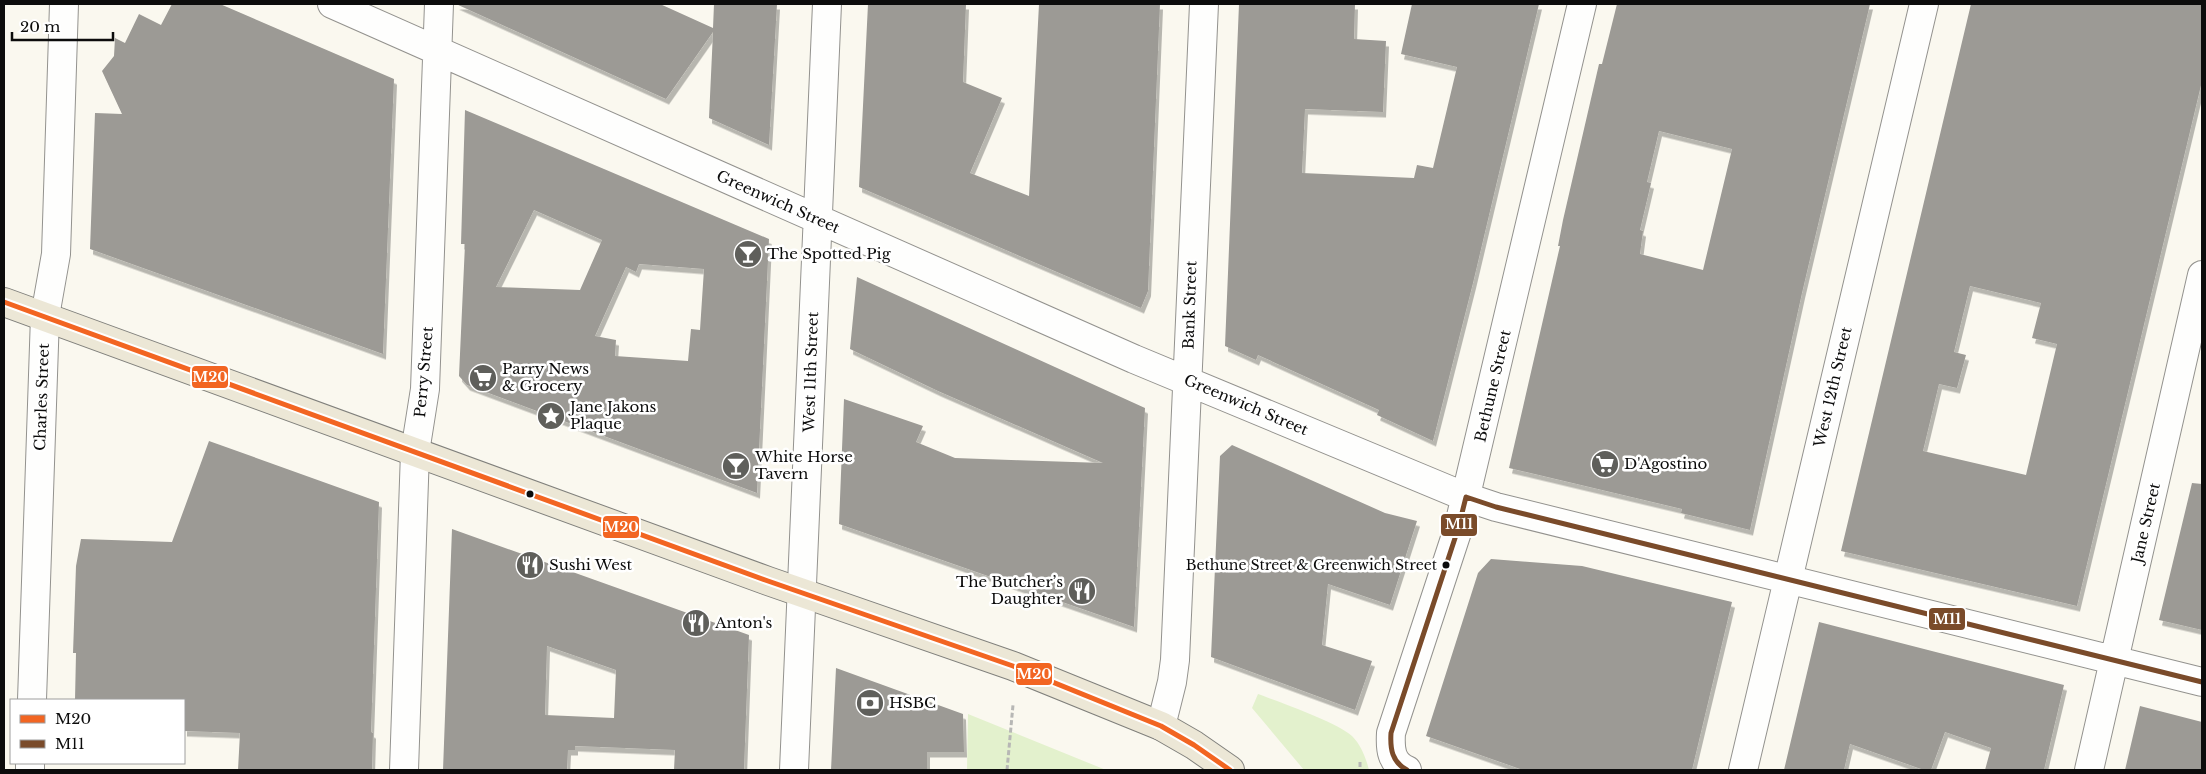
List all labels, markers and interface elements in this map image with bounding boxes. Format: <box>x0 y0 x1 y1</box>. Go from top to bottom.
scale bar <box>12 10 114 42</box>
text: 20 m <box>20 17 60 36</box>
street label: Greenwich Street <box>714 166 843 237</box>
bar icon: The Spotted Pig <box>733 239 763 269</box>
place label: The Spotted Pig <box>767 244 892 263</box>
street label: Bank Street <box>1178 260 1201 350</box>
street label: West 11th Street <box>799 311 822 434</box>
street label: West 12th Street <box>1809 324 1856 450</box>
street label: Perry Street <box>410 325 437 418</box>
street label: Bethune Street <box>1470 328 1515 444</box>
street label: Charles Street <box>30 343 53 451</box>
place label: Parry News & Grocery <box>502 359 589 395</box>
supermarket icon: Parry News & Grocery <box>468 363 498 393</box>
line badge: M20 <box>191 365 229 389</box>
text: M20 <box>192 368 228 386</box>
street label: Greenwich Street <box>1181 370 1311 439</box>
place label: Jane Jakons Plaque <box>568 397 657 433</box>
place icon: Jane Jakons Plaque <box>536 401 566 431</box>
place label: White Horse Tavern <box>754 447 853 483</box>
supermarket icon: D'Agostino <box>1590 449 1620 479</box>
bar icon: White Horse Tavern <box>721 451 751 481</box>
place label: D'Agostino <box>1624 454 1708 473</box>
street label: Jane Street <box>2127 480 2164 567</box>
unlabelled marker <box>525 489 535 499</box>
line badge: M11 <box>1440 513 1478 537</box>
line badge: M20 <box>602 515 640 539</box>
text: M11 <box>1445 515 1473 533</box>
text: M20 <box>603 518 639 536</box>
restaurant icon: Sushi West <box>515 550 545 580</box>
place label: Sushi West <box>549 555 633 574</box>
place label: Bethune Street & Greenwich Street <box>1186 556 1438 574</box>
marker: Bethune Street & Greenwich Street <box>1441 560 1451 570</box>
place label: The Butcher’s Daughter <box>956 572 1064 608</box>
restaurant icon: The Butcher’s Daughter <box>1067 576 1097 606</box>
line badge: M11 <box>1928 607 1966 631</box>
restaurant icon: Anton's <box>681 608 711 638</box>
text: M11 <box>1933 610 1961 628</box>
place label: Anton's <box>714 613 772 632</box>
line badge: M20 <box>1015 662 1053 686</box>
text: M20 <box>1016 665 1052 683</box>
bank icon: HSBC <box>855 688 885 718</box>
place label: HSBC <box>889 693 936 712</box>
legend <box>10 699 185 764</box>
text: M20 <box>55 709 91 728</box>
text: M11 <box>55 734 85 753</box>

